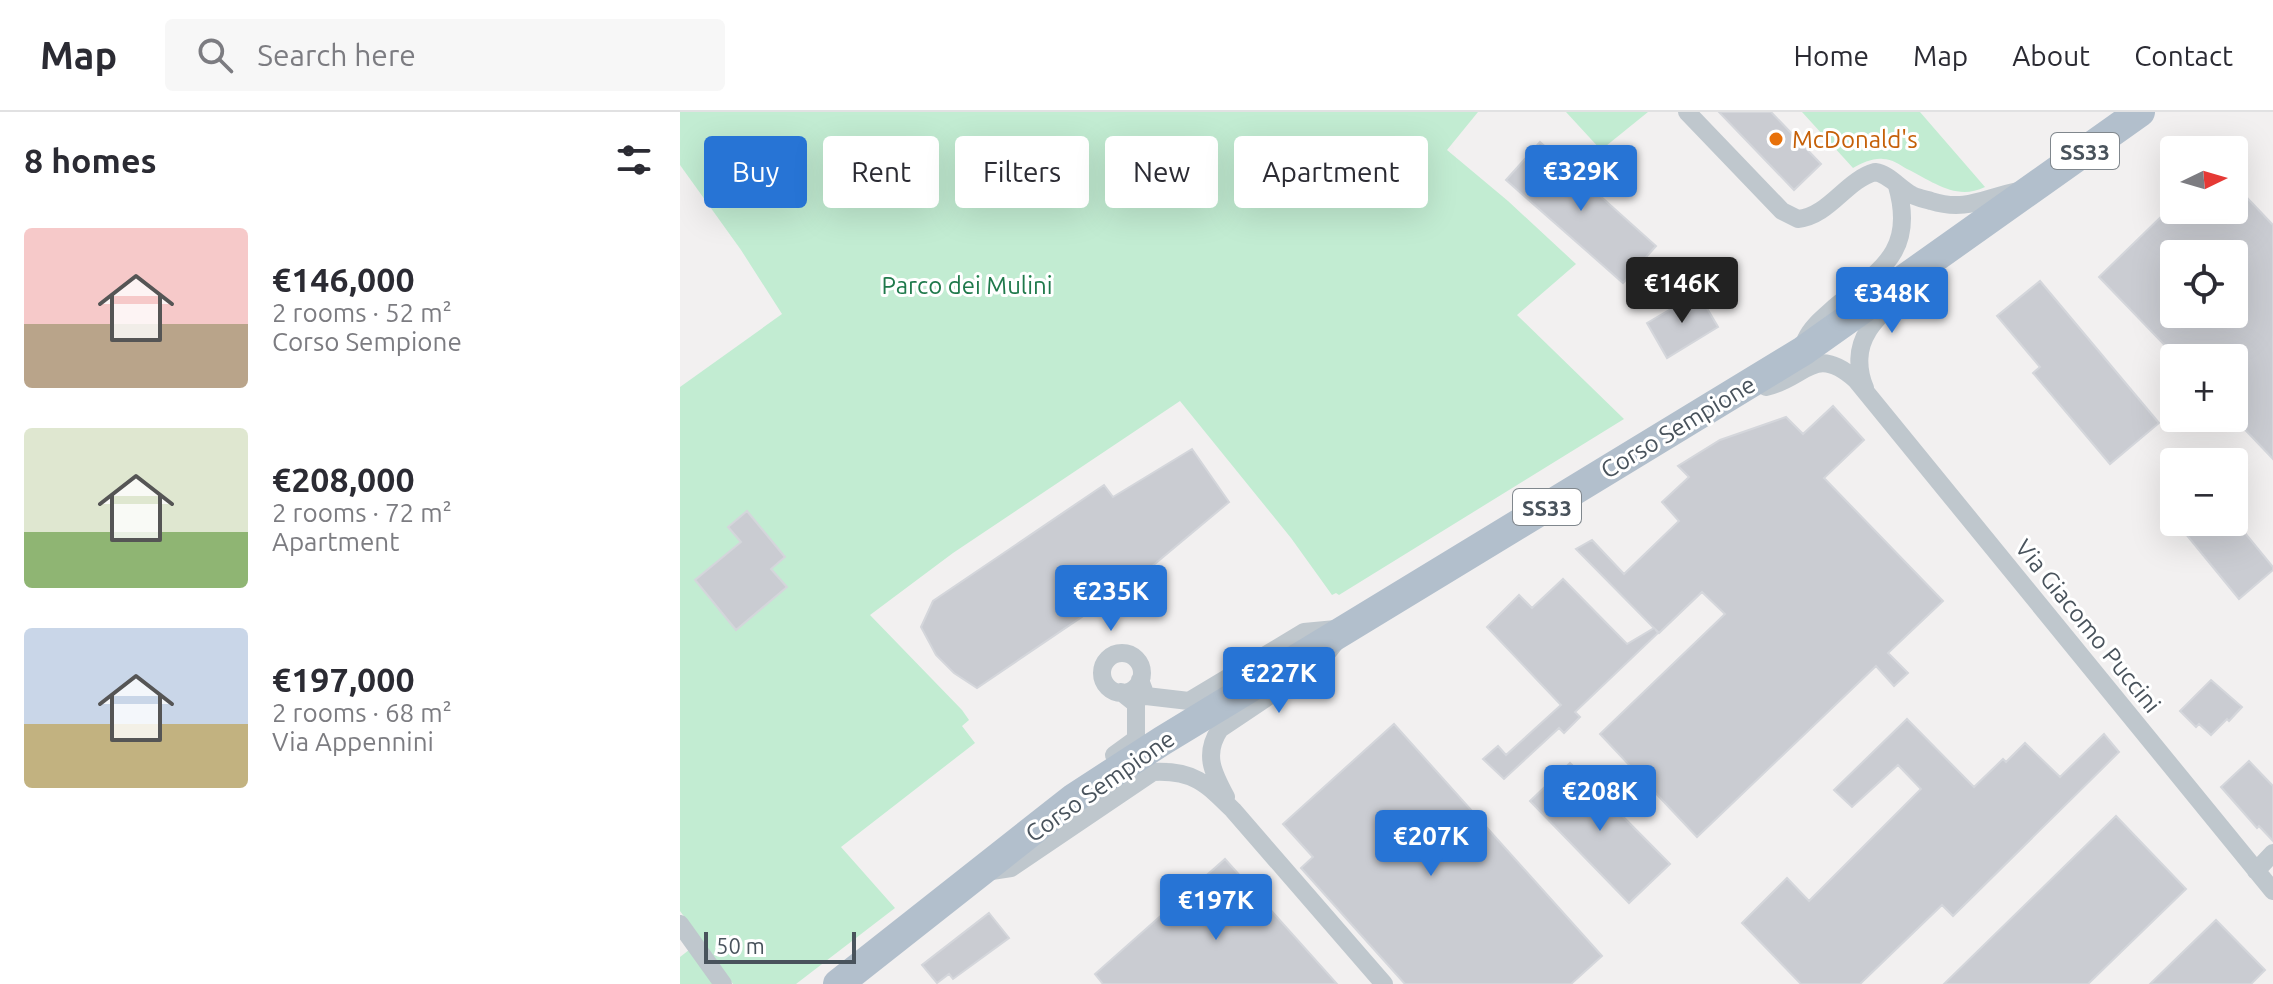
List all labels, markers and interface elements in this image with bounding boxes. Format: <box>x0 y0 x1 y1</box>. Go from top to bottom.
search box <box>165 19 725 91</box>
icon: search <box>193 33 237 77</box>
text: Map <box>40 34 117 76</box>
text: Search here <box>257 38 416 72</box>
text: Home <box>1794 40 1869 71</box>
text: Map <box>1913 40 1968 71</box>
text: About <box>2012 40 2090 71</box>
text: Contact <box>2134 40 2233 71</box>
place label: McDonald's <box>1792 126 1918 153</box>
marker: McDonald's <box>1767 130 1785 148</box>
road number: SS33 <box>2051 133 2119 169</box>
chip: Buy <box>704 136 807 208</box>
chip: Rent <box>823 136 939 208</box>
chip: Filters <box>955 136 1089 208</box>
chip: New <box>1105 136 1218 208</box>
chip: Apartment <box>1234 136 1428 208</box>
north arrow <box>2160 136 2248 224</box>
map controls <box>2160 136 2248 536</box>
icon: filters <box>612 138 656 182</box>
text: 8 homes <box>24 141 157 179</box>
pin: €329K <box>1525 145 1637 213</box>
text: €329K <box>1543 156 1619 185</box>
button: locate <box>2160 240 2248 328</box>
pin: €146K <box>1626 257 1738 325</box>
icon: home <box>88 260 184 356</box>
text: €146,000 <box>272 260 415 298</box>
pin: €348K <box>1836 267 1948 335</box>
text: €146K <box>1644 268 1720 297</box>
park label: Parco dei Mulini <box>882 272 1053 299</box>
text: €348K <box>1854 278 1930 307</box>
text: 2 rooms · 52 m² <box>272 298 452 327</box>
text: Corso Sempione <box>272 327 462 356</box>
button: + <box>2160 344 2248 432</box>
street label: Corso Sempione <box>1596 370 1760 484</box>
button: − <box>2160 448 2248 536</box>
icon: home <box>88 460 184 556</box>
text: €208,000 <box>272 460 415 498</box>
road number: SS33 <box>1513 489 1581 525</box>
text: 2 rooms · 72 m² <box>272 498 452 527</box>
text: Apartment <box>272 527 399 556</box>
street label: Via Giacomo Puccini <box>2010 534 2166 718</box>
pin: €235K <box>1055 565 1167 633</box>
text: €235K <box>1073 576 1149 605</box>
pin: €227K <box>1223 647 1335 715</box>
text: €227K <box>1241 658 1317 687</box>
icon: home <box>88 660 184 756</box>
text: €197,000 <box>272 660 415 698</box>
text: 2 rooms · 68 m² <box>272 698 452 727</box>
street label: Corso Sempione <box>1021 725 1179 847</box>
text: Via Appennini <box>272 727 434 756</box>
pin: €208K <box>1544 765 1656 833</box>
text: €208K <box>1562 776 1638 805</box>
pin: €207K <box>1375 810 1487 878</box>
text: €207K <box>1393 821 1469 850</box>
pin: €197K <box>1160 874 1272 942</box>
text: €197K <box>1178 885 1254 914</box>
scale bar <box>704 928 856 964</box>
text: 50 m <box>716 933 765 958</box>

